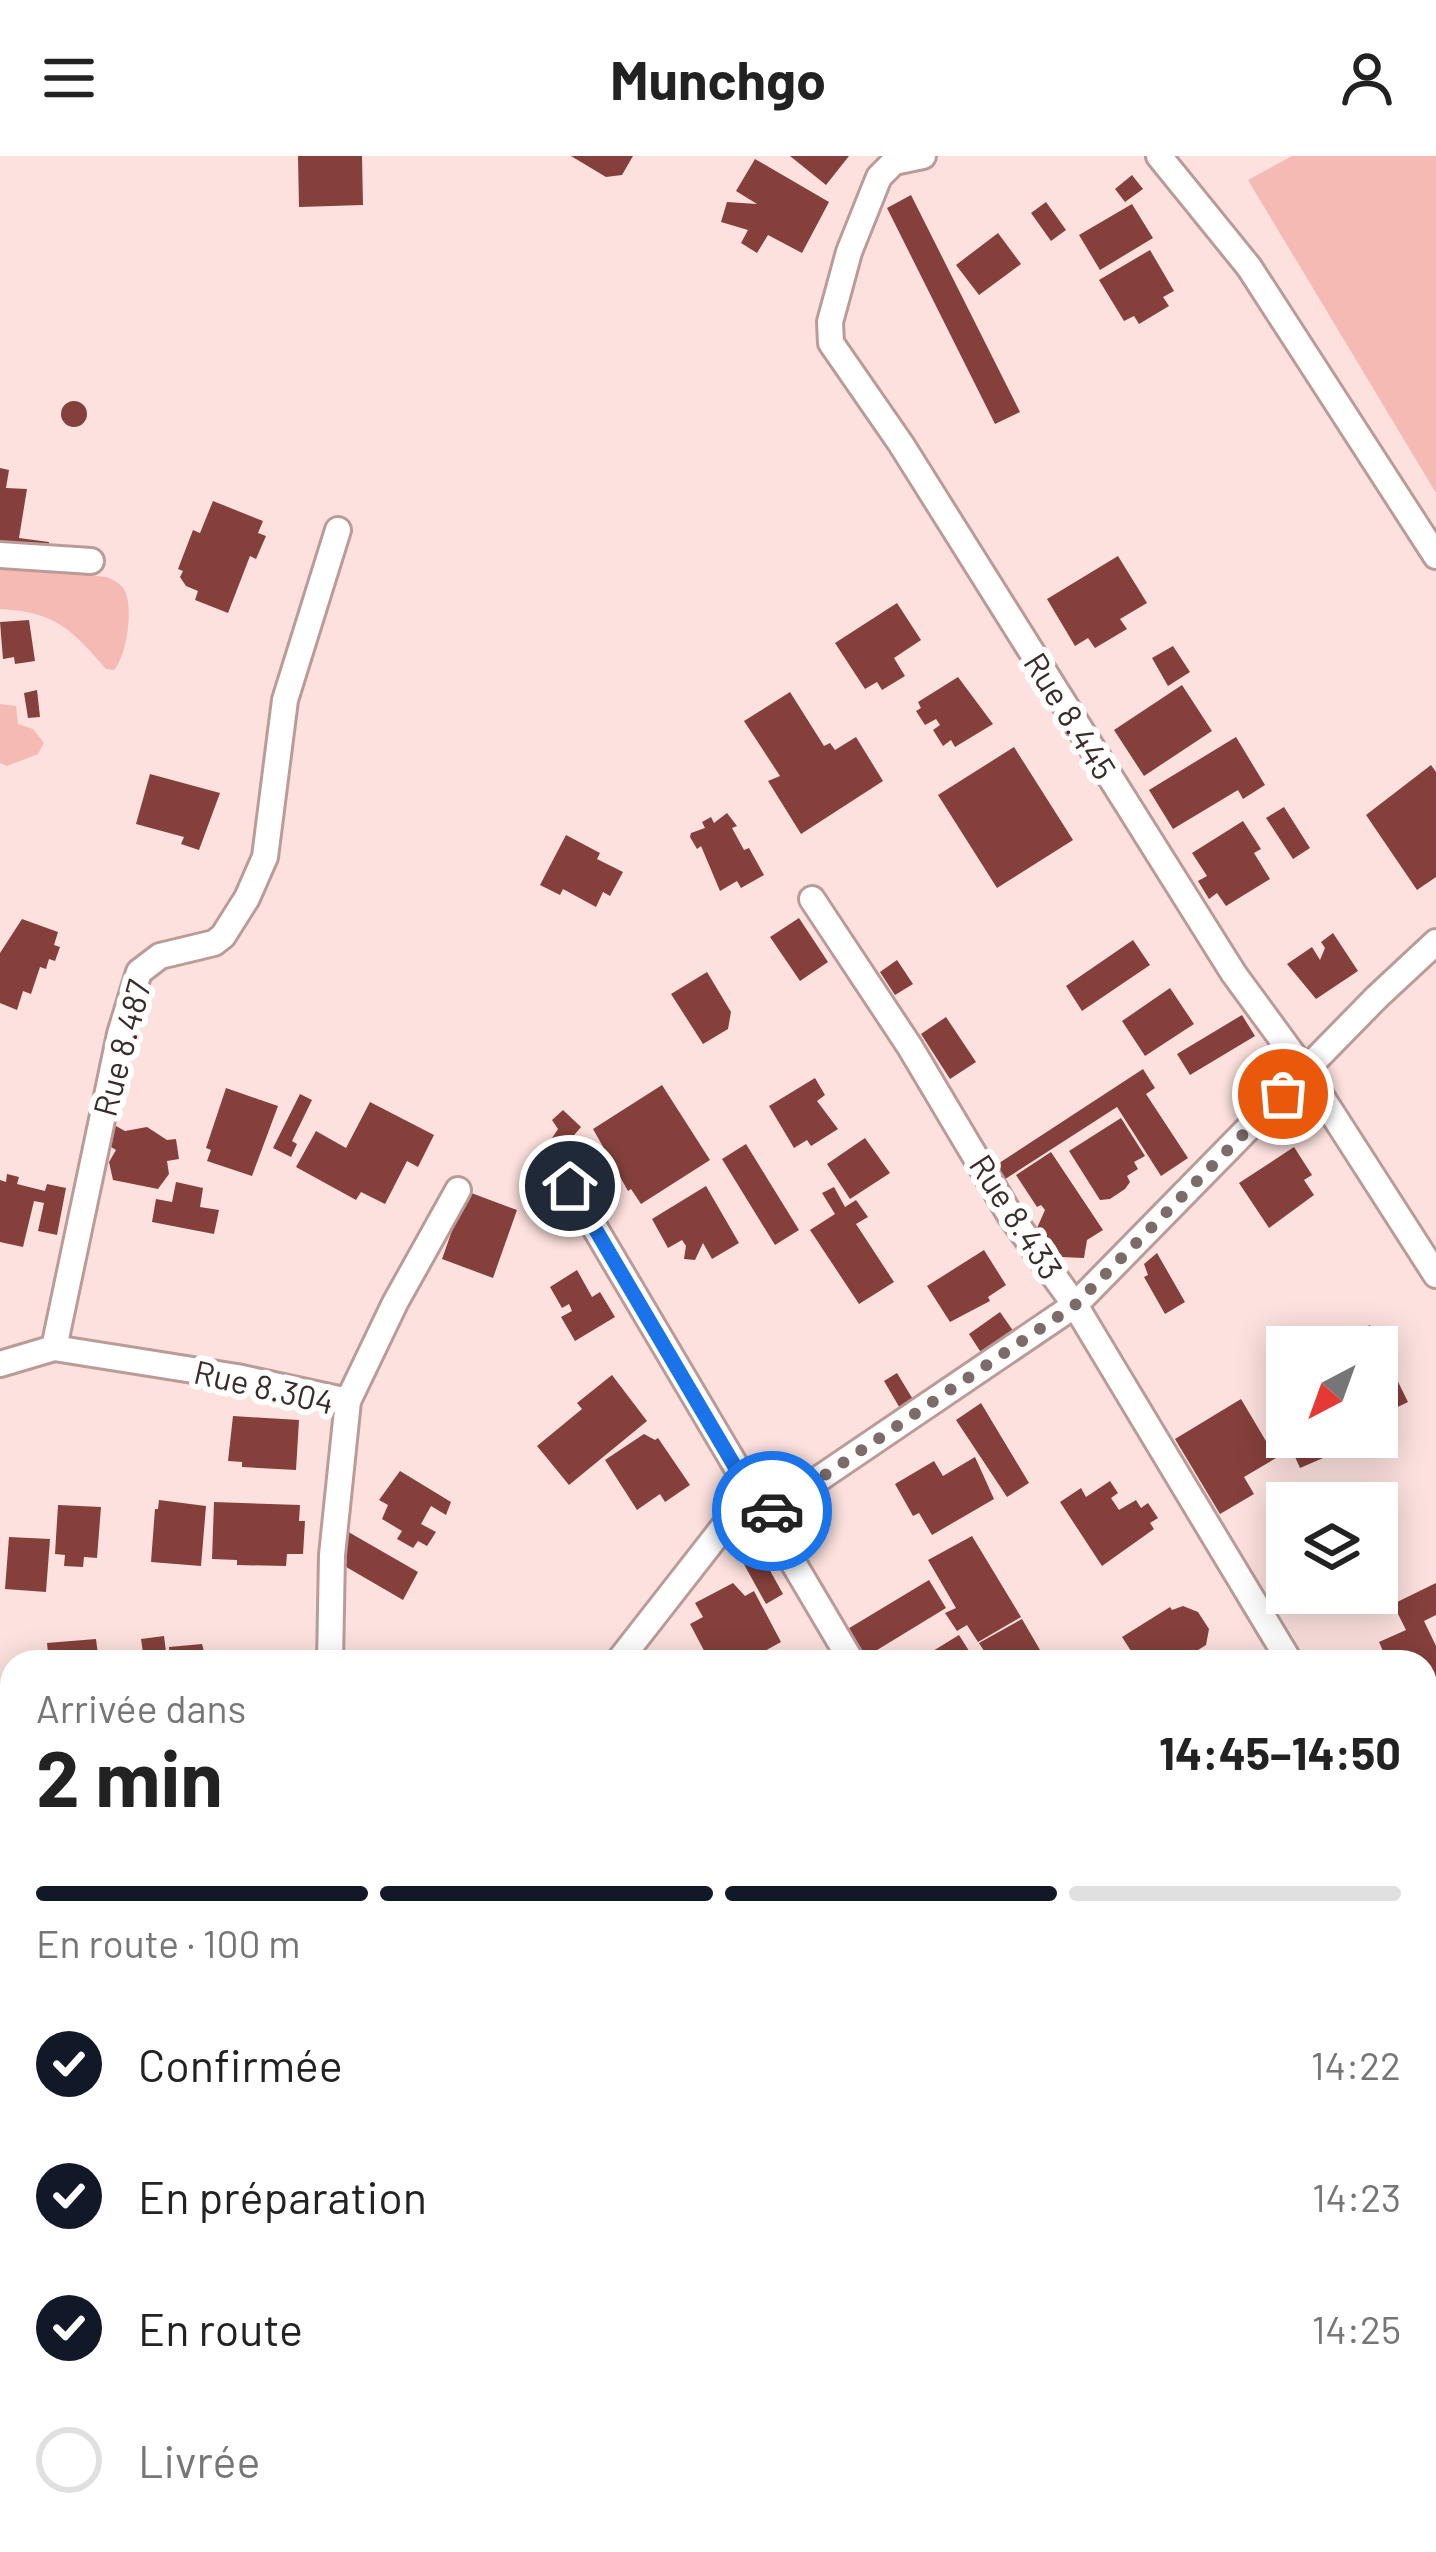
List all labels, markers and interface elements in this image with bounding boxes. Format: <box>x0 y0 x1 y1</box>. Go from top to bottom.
icon: menu <box>36 45 102 111</box>
icon: person <box>1334 45 1400 111</box>
text: Munchgo <box>610 46 826 111</box>
street label: Rue 8.445 <box>1016 645 1125 786</box>
street label: Rue 8.487 <box>84 975 158 1120</box>
pin <box>1232 1043 1334 1145</box>
icon: bag <box>1250 1061 1316 1127</box>
pin <box>519 1135 621 1237</box>
street label: Rue 8.433 <box>962 1147 1072 1286</box>
icon: home <box>537 1153 603 1219</box>
north arrow <box>1266 1326 1398 1458</box>
map controls <box>1266 1326 1398 1614</box>
street label: Rue 8.304 <box>190 1351 338 1422</box>
courier <box>712 1451 832 1571</box>
icon: car <box>739 1478 805 1544</box>
button: layers <box>1266 1482 1398 1614</box>
text: Arrivée dans <box>36 1684 246 1731</box>
text: 14:45–14:50 <box>1159 1725 1401 1779</box>
text: 2 min <box>36 1729 223 1823</box>
text: En route · 100 m <box>36 1919 301 1966</box>
icon: check <box>36 2031 102 2097</box>
text: Confirmée <box>138 2037 343 2091</box>
text: 14:22 <box>1311 2041 1401 2088</box>
icon: check <box>36 2163 102 2229</box>
text: En préparation <box>138 2169 427 2223</box>
text: 14:23 <box>1312 2173 1401 2220</box>
icon: check <box>36 2295 102 2361</box>
text: En route <box>138 2301 303 2355</box>
text: 14:25 <box>1312 2305 1401 2352</box>
text: Livrée <box>138 2433 261 2487</box>

